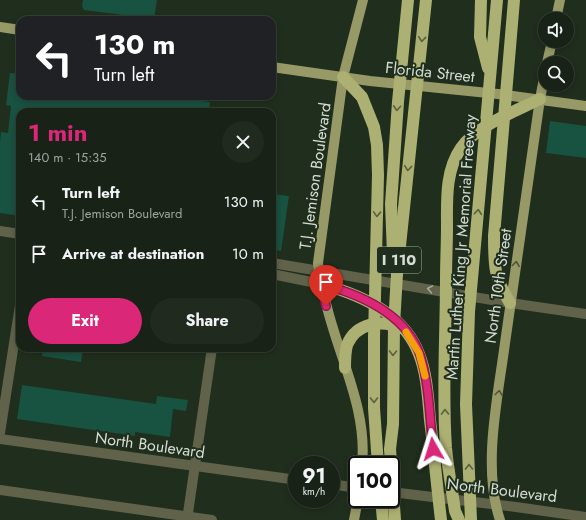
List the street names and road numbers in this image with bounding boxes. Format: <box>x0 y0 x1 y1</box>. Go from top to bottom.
street label: Florida Street <box>384 56 476 88</box>
street label: T.J. Jemison Boulevard <box>293 101 337 251</box>
street label: Martin Luther King Jr Memorial Freeway <box>440 113 482 380</box>
street label: North 10th Street <box>479 227 517 345</box>
road number: I 110 <box>377 247 421 273</box>
street label: North Boulevard <box>94 426 206 464</box>
street label: North Boulevard <box>446 472 558 508</box>

